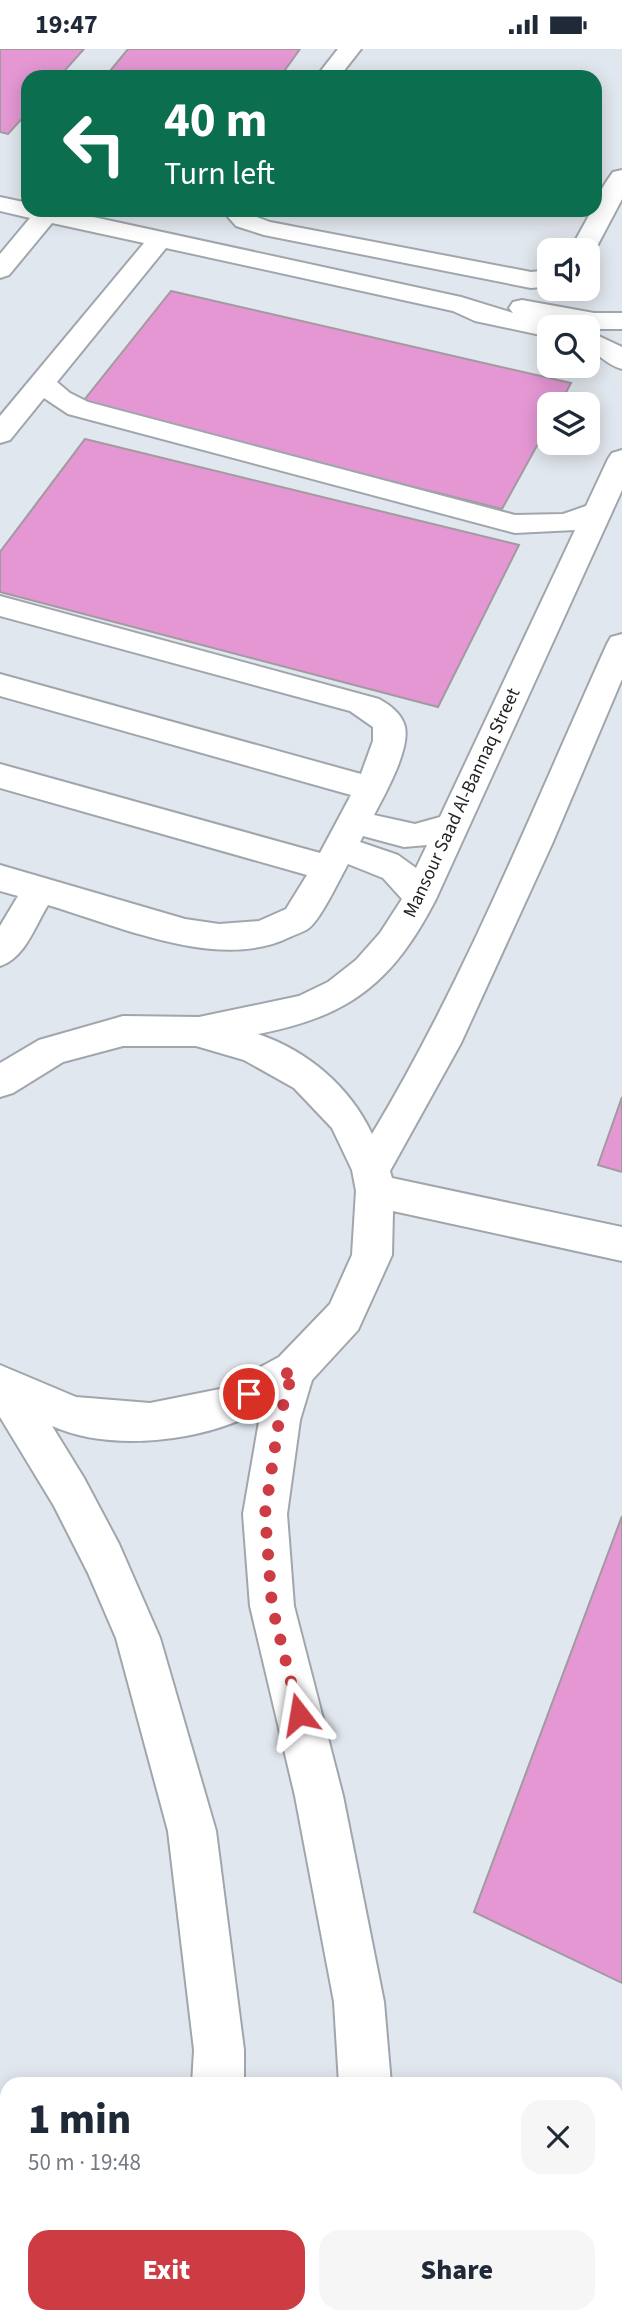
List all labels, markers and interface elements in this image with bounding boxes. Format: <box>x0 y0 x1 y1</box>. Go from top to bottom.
text: 19:47 <box>35 6 98 43</box>
text: 40 m <box>164 86 268 156</box>
icon: left <box>49 98 140 189</box>
text: Turn left <box>164 151 275 197</box>
map controls <box>537 238 600 455</box>
button: sound <box>537 238 600 301</box>
button: search <box>537 315 600 378</box>
button: layers <box>537 392 600 455</box>
street label: Mansour Saad Al-Bannaq Street <box>397 683 527 922</box>
pin <box>219 1364 279 1424</box>
icon: arrive <box>230 1375 268 1413</box>
position arrow <box>262 1677 336 1751</box>
text: 1 min <box>28 2090 131 2150</box>
button: close <box>521 2100 595 2174</box>
text: 50 m · 19:48 <box>28 2146 141 2179</box>
button: Exit <box>28 2230 305 2310</box>
button: Share <box>319 2230 595 2310</box>

